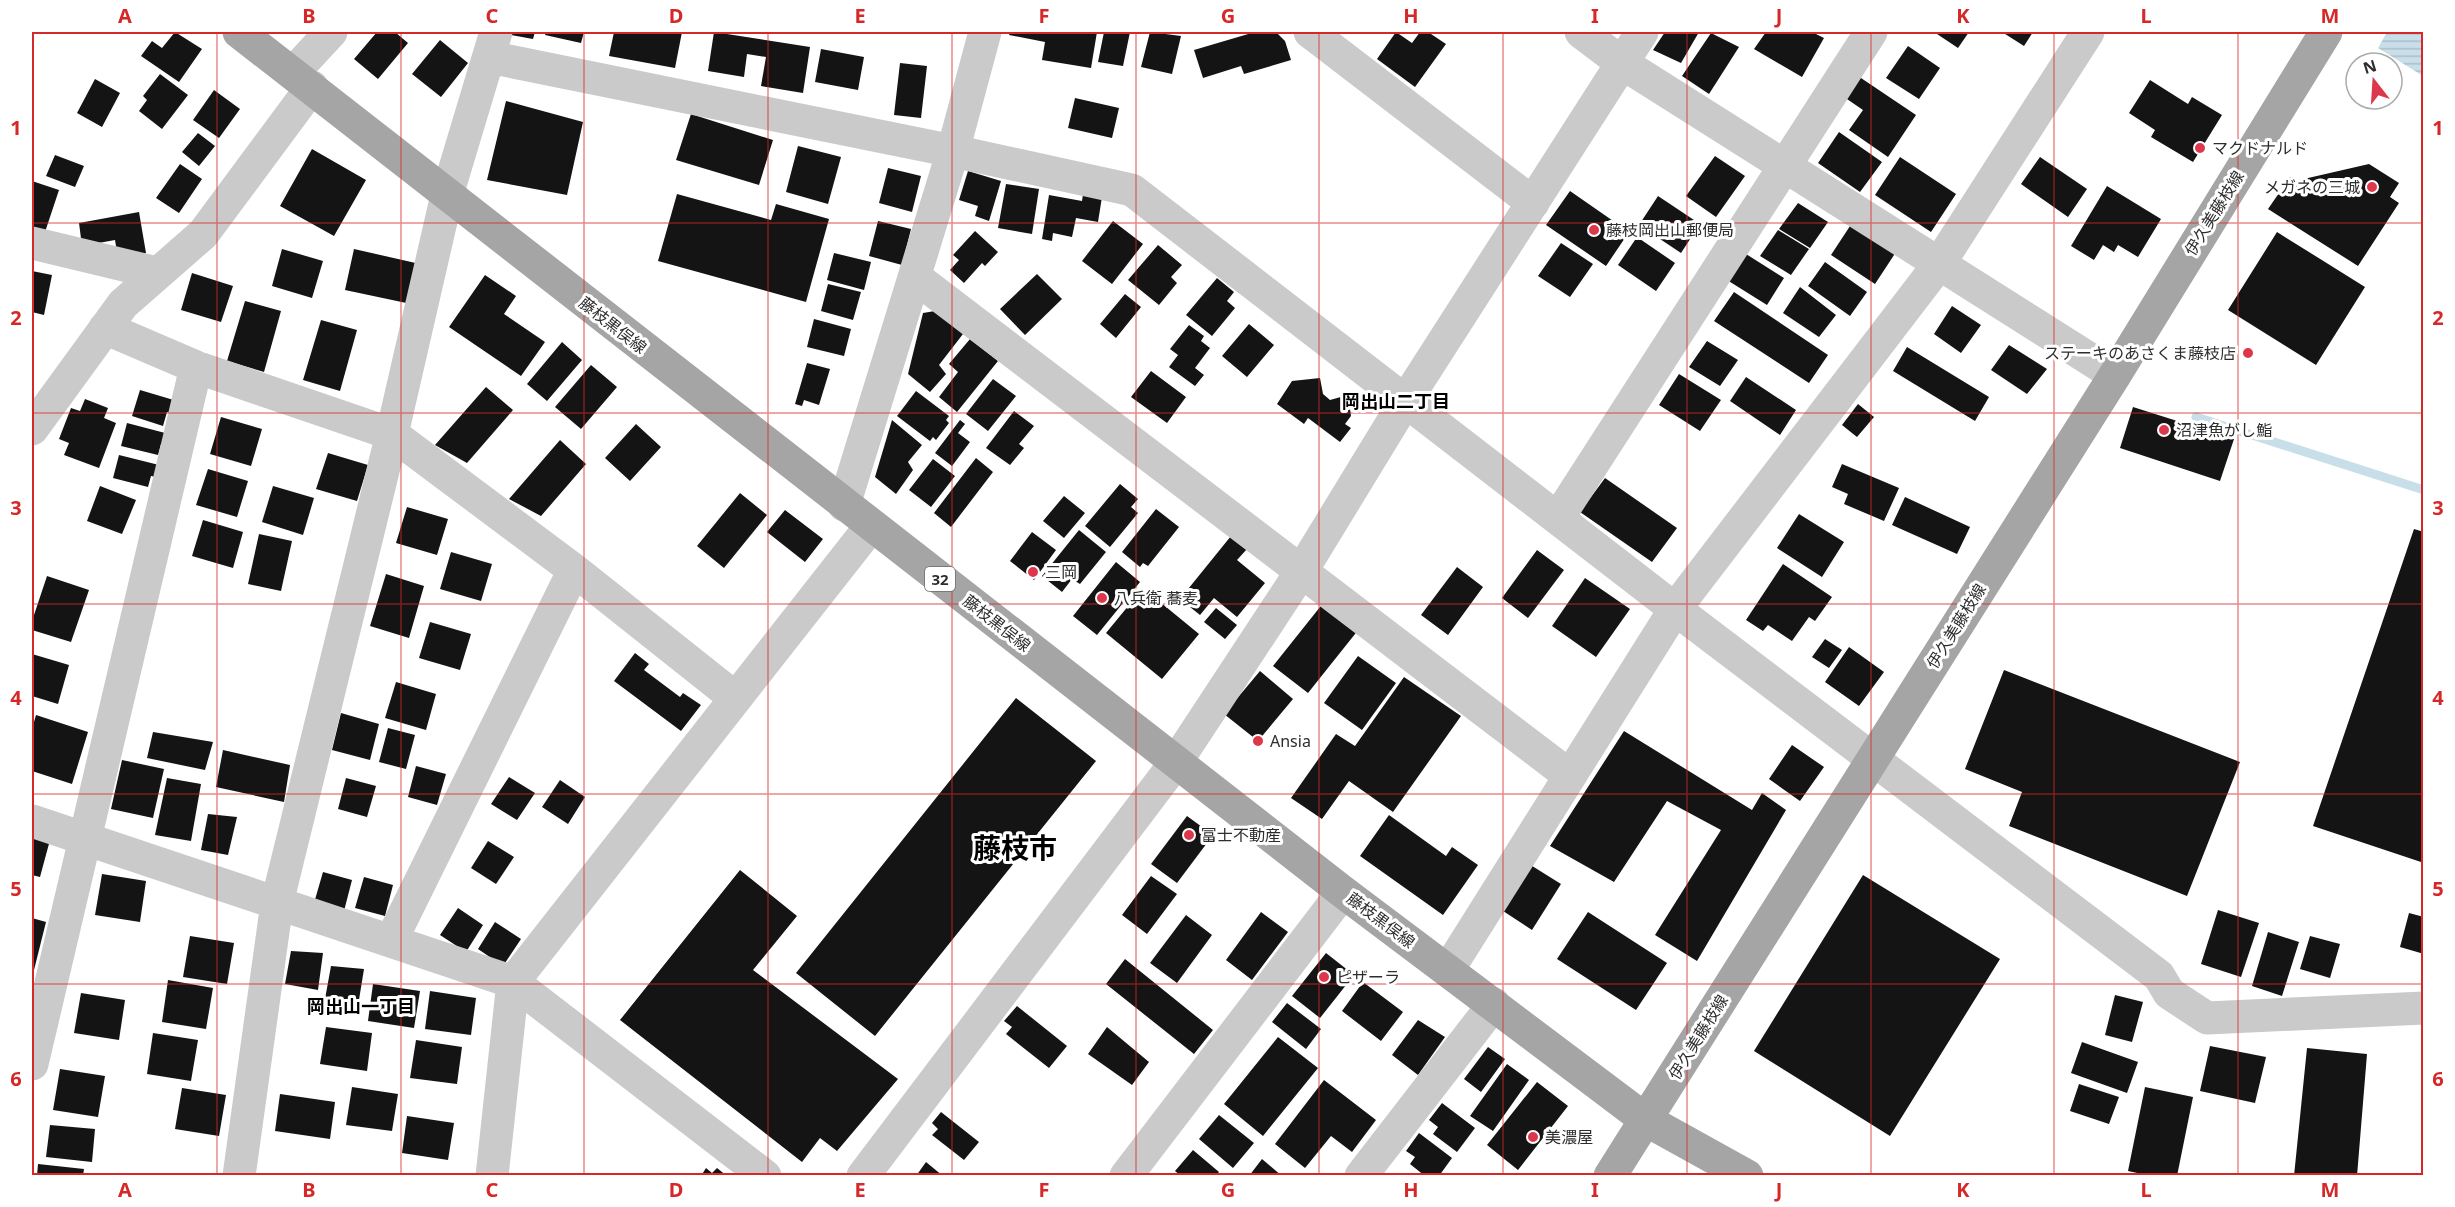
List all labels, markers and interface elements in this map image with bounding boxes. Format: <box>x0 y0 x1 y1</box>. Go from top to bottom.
text: A <box>118 2 132 29</box>
text: B <box>302 2 316 29</box>
text: C <box>486 2 499 29</box>
text: D <box>669 2 683 29</box>
text: E <box>854 2 866 29</box>
text: F <box>1039 2 1049 29</box>
text: G <box>1221 2 1235 29</box>
text: H <box>1403 2 1419 29</box>
text: I <box>1591 2 1599 29</box>
text: J <box>1774 2 1782 29</box>
text: K <box>1956 2 1970 29</box>
text: L <box>2140 2 2152 29</box>
text: M <box>2321 2 2339 29</box>
north arrow <box>2344 51 2404 111</box>
text: N <box>2360 54 2379 79</box>
text: 1 <box>10 114 22 141</box>
text: 1 <box>2432 114 2444 141</box>
place label: マクドナルド <box>2212 137 2308 159</box>
marker: マクドナルド <box>2193 141 2207 155</box>
street label: 伊久美藤枝線 <box>2179 166 2249 260</box>
place label: メガネの三城 <box>2264 176 2360 198</box>
marker: メガネの三城 <box>2365 180 2379 194</box>
place label: 藤枝岡出山郵便局 <box>1606 219 1734 241</box>
marker: 藤枝岡出山郵便局 <box>1587 223 1601 237</box>
street label: 藤枝黒俣線 <box>575 292 651 358</box>
text: 2 <box>10 304 22 331</box>
text: 2 <box>2432 304 2444 331</box>
place label: ステーキのあさくま藤枝店 <box>2044 342 2236 364</box>
marker: ステーキのあさくま藤枝店 <box>2241 346 2255 360</box>
district label: 岡出山二丁目 <box>1342 389 1450 413</box>
place label: 沼津魚がし鮨 <box>2176 419 2272 441</box>
marker: 沼津魚がし鮨 <box>2157 423 2171 437</box>
text: 3 <box>10 494 22 521</box>
text: 3 <box>2432 494 2444 521</box>
place label: 三岡 <box>1045 561 1077 583</box>
marker: 三岡 <box>1026 565 1040 579</box>
road number: 32 <box>925 567 955 591</box>
street label: 伊久美藤枝線 <box>1921 579 1991 673</box>
place label: 八兵衛 蕎麦 <box>1114 587 1198 609</box>
street label: 藤枝黒俣線 <box>959 590 1035 656</box>
marker: 八兵衛 蕎麦 <box>1095 591 1109 605</box>
text: 4 <box>10 684 22 711</box>
text: 4 <box>2432 684 2444 711</box>
place label: Ansia <box>1270 730 1311 752</box>
marker: Ansia <box>1251 734 1265 748</box>
place label: 富士不動産 <box>1201 824 1281 846</box>
district label: 藤枝市 <box>973 828 1057 866</box>
marker: 富士不動産 <box>1182 828 1196 842</box>
text: 5 <box>10 875 22 902</box>
text: 5 <box>2432 875 2444 902</box>
street label: 藤枝黒俣線 <box>1342 887 1420 953</box>
place label: ピザーラ <box>1336 966 1400 988</box>
marker: ピザーラ <box>1317 970 1331 984</box>
street label: 伊久美藤枝線 <box>1663 990 1733 1084</box>
district label: 岡出山一丁目 <box>307 994 415 1018</box>
text: 6 <box>10 1065 22 1092</box>
text: 6 <box>2432 1065 2444 1092</box>
place label: 美濃屋 <box>1545 1126 1593 1148</box>
marker: 美濃屋 <box>1526 1130 1540 1144</box>
text: A <box>118 1176 132 1203</box>
text: B <box>302 1176 316 1203</box>
text: C <box>486 1176 499 1203</box>
text: D <box>669 1176 683 1203</box>
text: E <box>854 1176 866 1203</box>
text: F <box>1039 1176 1049 1203</box>
text: G <box>1221 1176 1235 1203</box>
text: H <box>1403 1176 1419 1203</box>
text: I <box>1591 1176 1599 1203</box>
text: J <box>1774 1176 1782 1203</box>
text: K <box>1956 1176 1970 1203</box>
text: L <box>2140 1176 2152 1203</box>
text: M <box>2321 1176 2339 1203</box>

